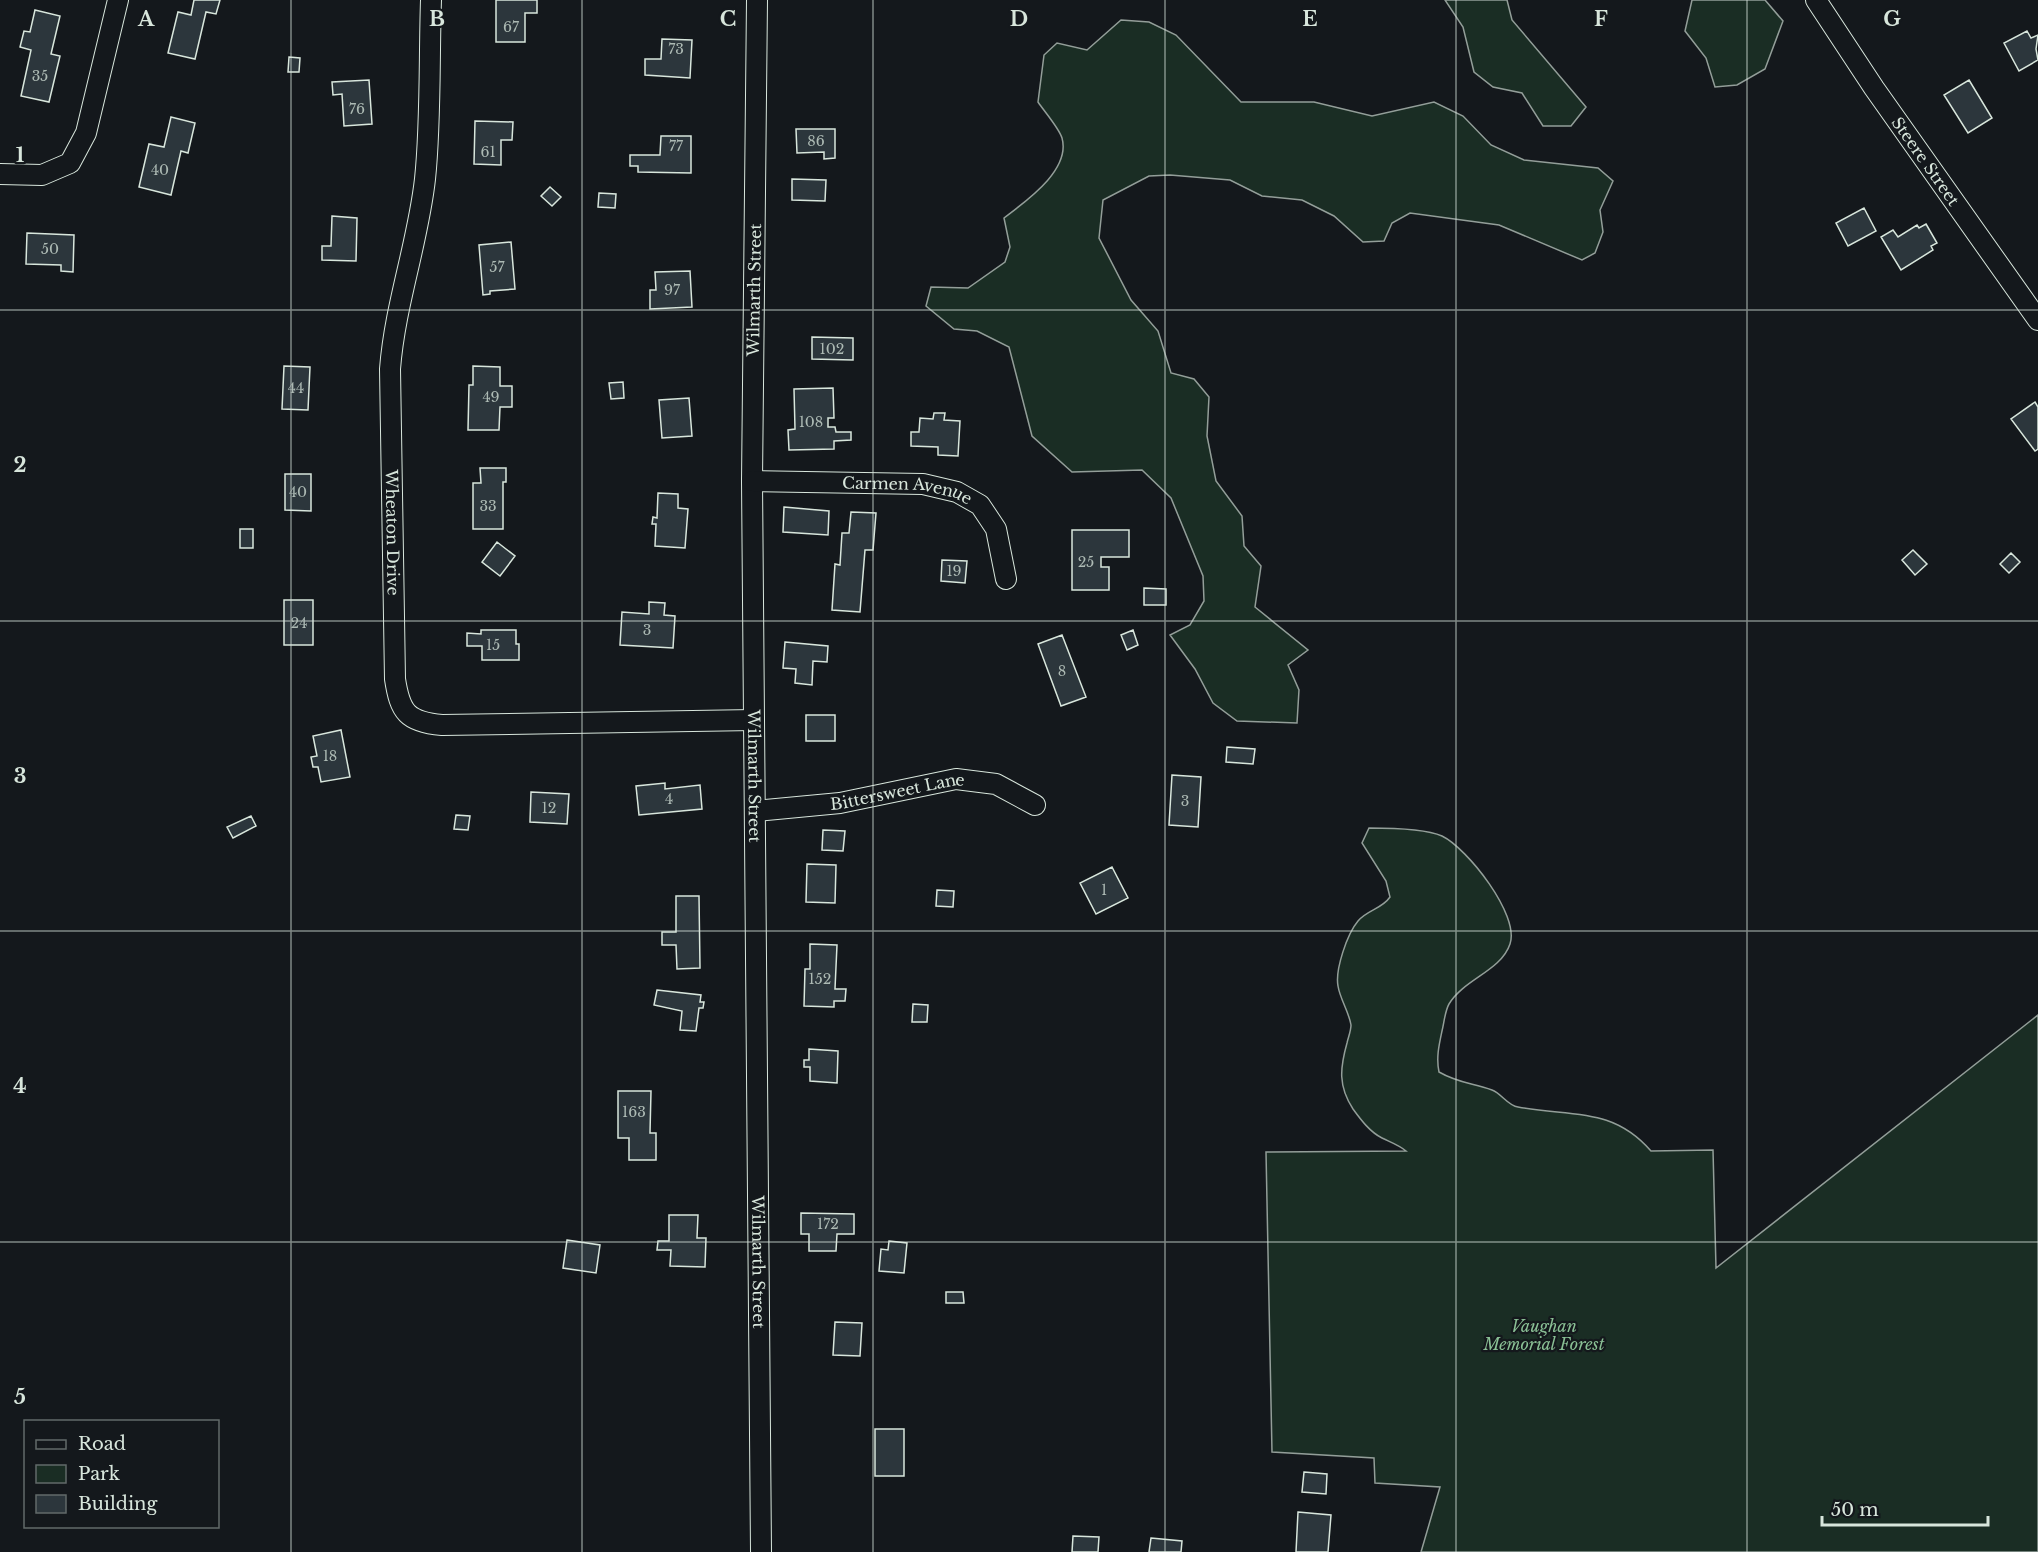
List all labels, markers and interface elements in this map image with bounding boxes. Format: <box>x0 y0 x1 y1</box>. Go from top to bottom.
text: A <box>137 7 155 31</box>
text: B <box>429 7 445 31</box>
text: C <box>720 7 736 31</box>
text: D <box>1010 7 1028 31</box>
text: E <box>1302 7 1318 31</box>
text: F <box>1594 7 1608 31</box>
text: G <box>1883 7 1901 31</box>
house number: 67 <box>503 18 520 36</box>
house number: 73 <box>668 40 684 58</box>
house number: 35 <box>32 67 48 85</box>
house number: 76 <box>349 100 365 118</box>
street label: Steere Street <box>1888 113 1964 209</box>
house number: 86 <box>807 132 825 150</box>
house number: 77 <box>669 137 684 155</box>
text: 1 <box>16 143 25 167</box>
house number: 61 <box>480 143 496 161</box>
house number: 40 <box>151 161 169 179</box>
street label: Wilmarth Street <box>743 223 765 358</box>
house number: 50 <box>41 240 59 258</box>
house number: 57 <box>490 258 505 276</box>
house number: 97 <box>664 281 681 299</box>
house number: 102 <box>820 340 844 358</box>
house number: 44 <box>288 379 304 397</box>
house number: 49 <box>482 388 500 406</box>
house number: 108 <box>799 413 823 431</box>
text: 2 <box>13 453 27 477</box>
street label: Wheaton Drive <box>382 468 404 596</box>
street label: Carmen Avenue <box>842 473 976 509</box>
house number: 40 <box>289 483 307 501</box>
house number: 33 <box>479 497 497 515</box>
house number: 25 <box>1078 553 1094 571</box>
house number: 19 <box>946 562 962 580</box>
house number: 24 <box>291 614 307 632</box>
house number: 3 <box>643 621 651 639</box>
house number: 15 <box>486 636 500 654</box>
house number: 8 <box>1058 662 1066 680</box>
street label: Wilmarth Street <box>744 708 765 843</box>
house number: 18 <box>323 747 337 765</box>
text: 3 <box>14 764 26 788</box>
street label: Bittersweet Lane <box>829 769 966 814</box>
house number: 4 <box>665 790 673 808</box>
house number: 3 <box>1181 792 1189 810</box>
house number: 12 <box>542 799 556 817</box>
house number: 1 <box>1101 881 1107 899</box>
house number: 152 <box>809 970 831 988</box>
text: 4 <box>13 1074 27 1098</box>
house number: 163 <box>622 1103 646 1121</box>
street label: Wilmarth Street <box>748 1194 769 1328</box>
house number: 172 <box>817 1215 839 1233</box>
park label: Vaughan Memorial Forest <box>1482 1316 1605 1354</box>
text: 5 <box>14 1385 26 1409</box>
legend <box>24 1420 219 1528</box>
text: Road <box>78 1433 126 1455</box>
text: Park <box>78 1463 120 1485</box>
scale bar <box>1822 1489 1988 1527</box>
text: Building <box>78 1493 157 1515</box>
text: 50 m <box>1831 1499 1879 1521</box>

